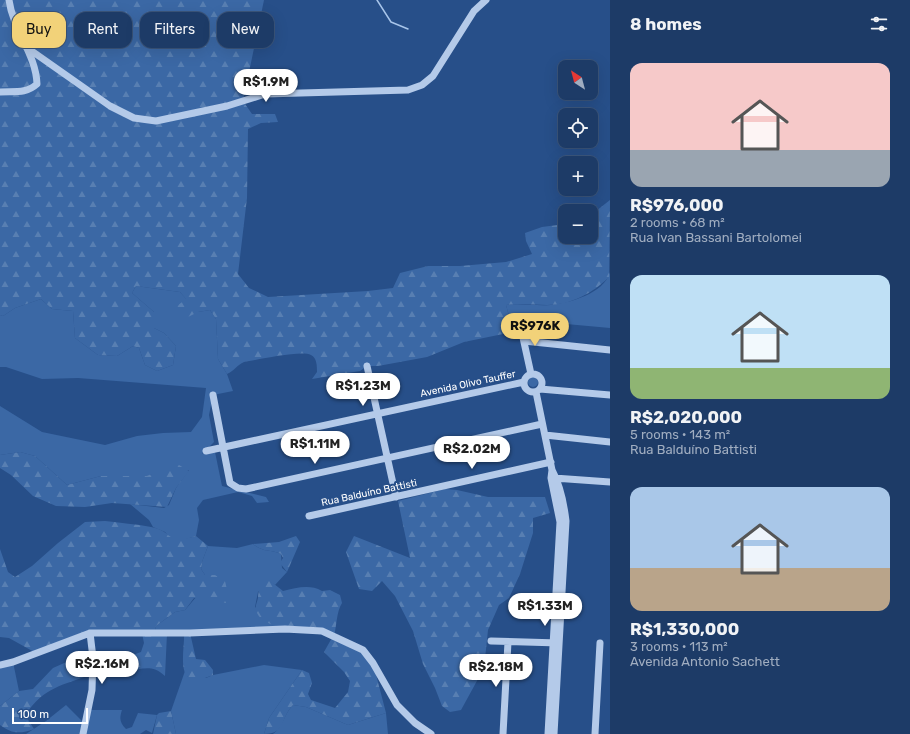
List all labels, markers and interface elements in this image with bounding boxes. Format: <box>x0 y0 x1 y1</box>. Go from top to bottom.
chip: Buy <box>12 12 66 48</box>
chip: Rent <box>74 12 132 48</box>
chip: Filters <box>140 12 209 48</box>
chip: New <box>217 12 274 48</box>
icon: filters <box>868 13 890 35</box>
text: 8 homes <box>630 14 702 34</box>
north arrow <box>558 60 598 100</box>
map controls <box>558 60 598 244</box>
pin: R$1.9M <box>233 69 299 103</box>
text: R$1.9M <box>243 74 289 89</box>
icon: home <box>724 89 796 161</box>
button: locate <box>558 108 598 148</box>
button: + <box>558 156 598 196</box>
text: R$976,000 <box>630 195 724 215</box>
button: − <box>558 204 598 244</box>
text: 2 rooms · 68 m² <box>630 215 725 230</box>
text: Rua Ivan Bassani Bartolomei <box>630 230 802 245</box>
icon: home <box>724 301 796 373</box>
pin: R$976K <box>502 313 568 347</box>
text: R$976K <box>510 318 560 333</box>
street label: Avenida Olivo Tauffer <box>419 368 517 400</box>
pin: R$1.23M <box>326 373 400 407</box>
text: R$1.23M <box>335 378 391 393</box>
text: R$2,020,000 <box>630 407 742 427</box>
text: 5 rooms · 143 m² <box>630 427 730 442</box>
pin: R$1.11M <box>278 431 352 465</box>
text: R$1.11M <box>290 436 340 451</box>
pin: R$2.02M <box>435 436 509 470</box>
text: R$2.02M <box>443 441 501 456</box>
text: Rua Balduíno Battisti <box>630 442 757 457</box>
street label: Rua Balduíno Battisti <box>320 477 418 509</box>
icon: home <box>724 513 796 585</box>
pin: R$1.33M <box>508 593 582 627</box>
text: R$1.33M <box>517 598 573 613</box>
text: R$1,330,000 <box>630 619 739 639</box>
text: 3 rooms · 113 m² <box>630 639 728 654</box>
pin: R$2.16M <box>65 651 139 685</box>
pin: R$2.18M <box>459 654 533 688</box>
text: Avenida Antonio Sachett <box>630 654 780 669</box>
text: R$2.16M <box>75 656 129 671</box>
text: R$2.18M <box>469 659 524 674</box>
scale bar <box>12 706 88 725</box>
text: 100 m <box>18 708 49 721</box>

